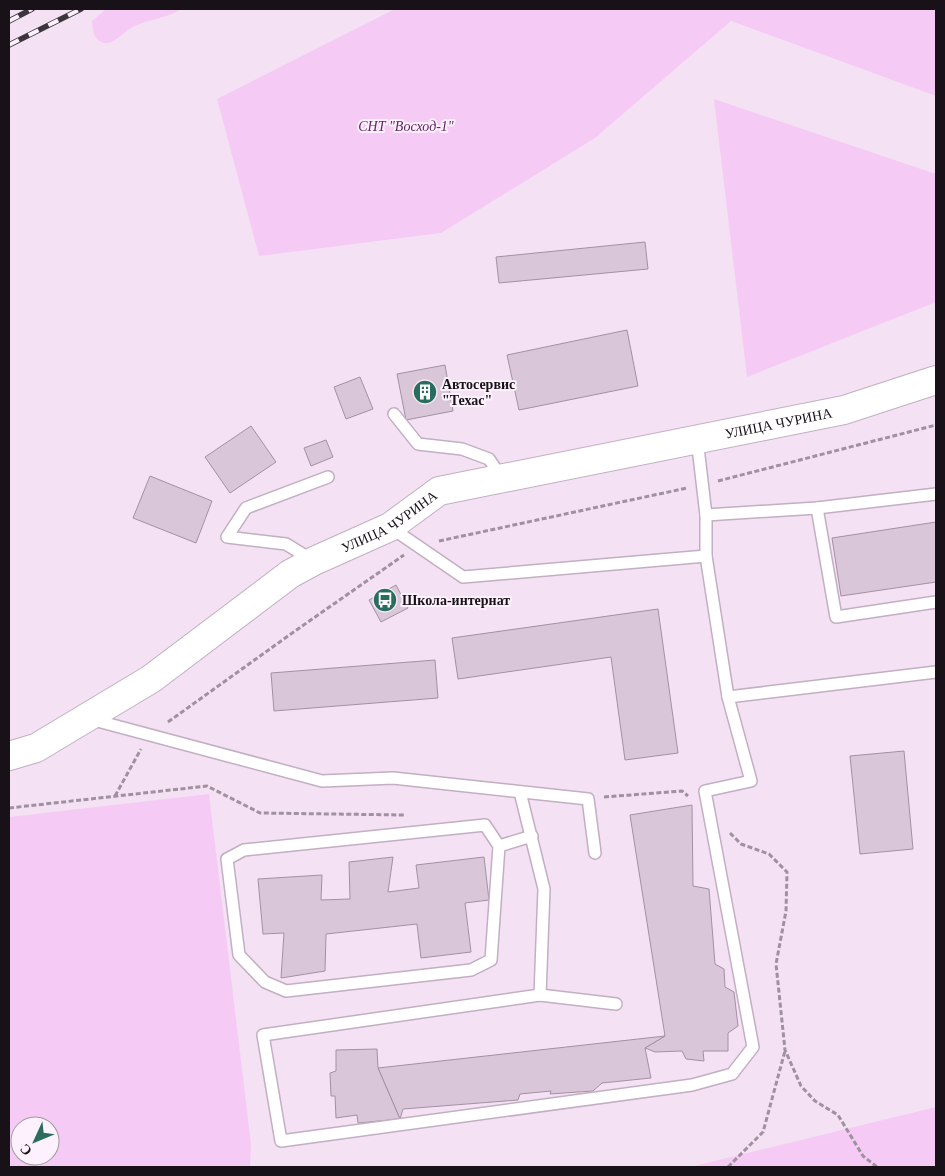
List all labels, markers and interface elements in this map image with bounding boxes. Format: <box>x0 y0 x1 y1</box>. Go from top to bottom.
park label: СНТ "Восход-1" <box>358 119 454 134</box>
place label: Автосервис "Техас" <box>442 377 515 408</box>
building icon: Автосервис "Техас" <box>412 379 438 405</box>
street label: УЛИЦА ЧУРИНА <box>724 405 834 442</box>
street label: УЛИЦА ЧУРИНА <box>339 487 441 556</box>
bus stop icon: Школа-интернат <box>372 587 398 613</box>
place label: Школа-интернат <box>402 593 510 608</box>
north arrow <box>10 1116 60 1166</box>
text: С <box>17 1141 35 1159</box>

